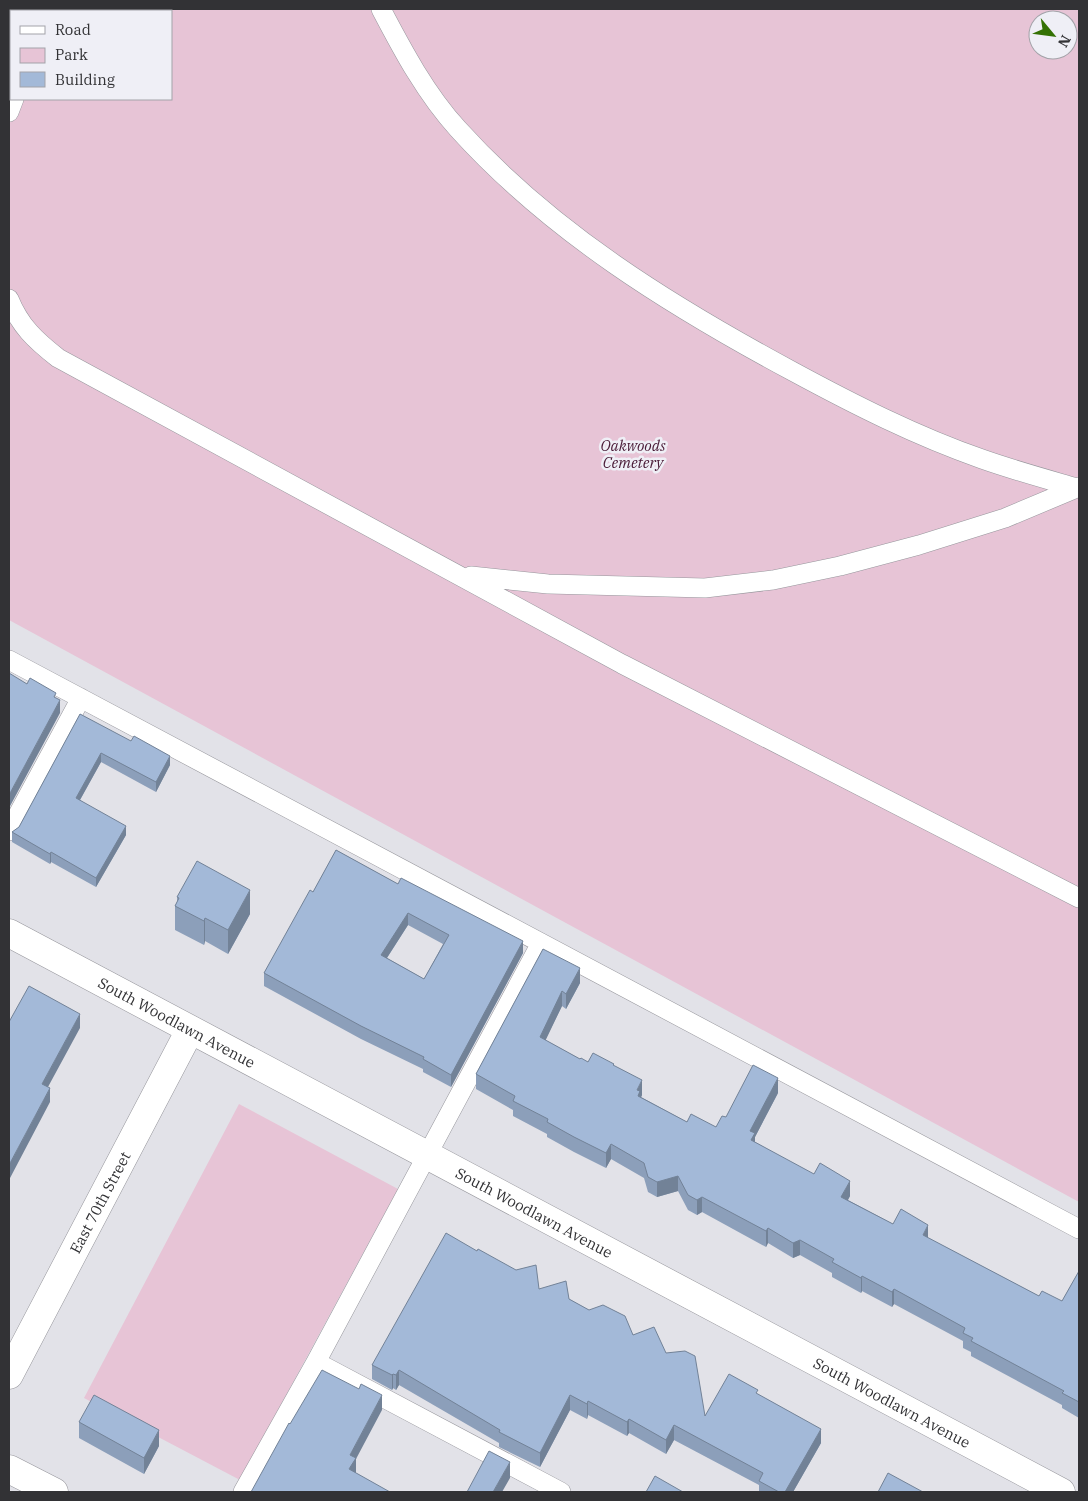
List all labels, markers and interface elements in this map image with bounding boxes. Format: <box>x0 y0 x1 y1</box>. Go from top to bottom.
legend <box>10 10 172 100</box>
north arrow <box>1028 10 1078 60</box>
text: Road <box>55 20 91 39</box>
text: N <box>1054 32 1075 51</box>
text: Park <box>55 45 88 64</box>
text: Building <box>55 70 115 89</box>
park label: Oakwoods Cemetery <box>601 436 666 472</box>
street label: South Woodlawn Avenue <box>95 973 259 1072</box>
street label: East 70th Street <box>65 1148 134 1256</box>
street label: South Woodlawn Avenue <box>453 1163 616 1262</box>
street label: South Woodlawn Avenue <box>810 1353 974 1452</box>

